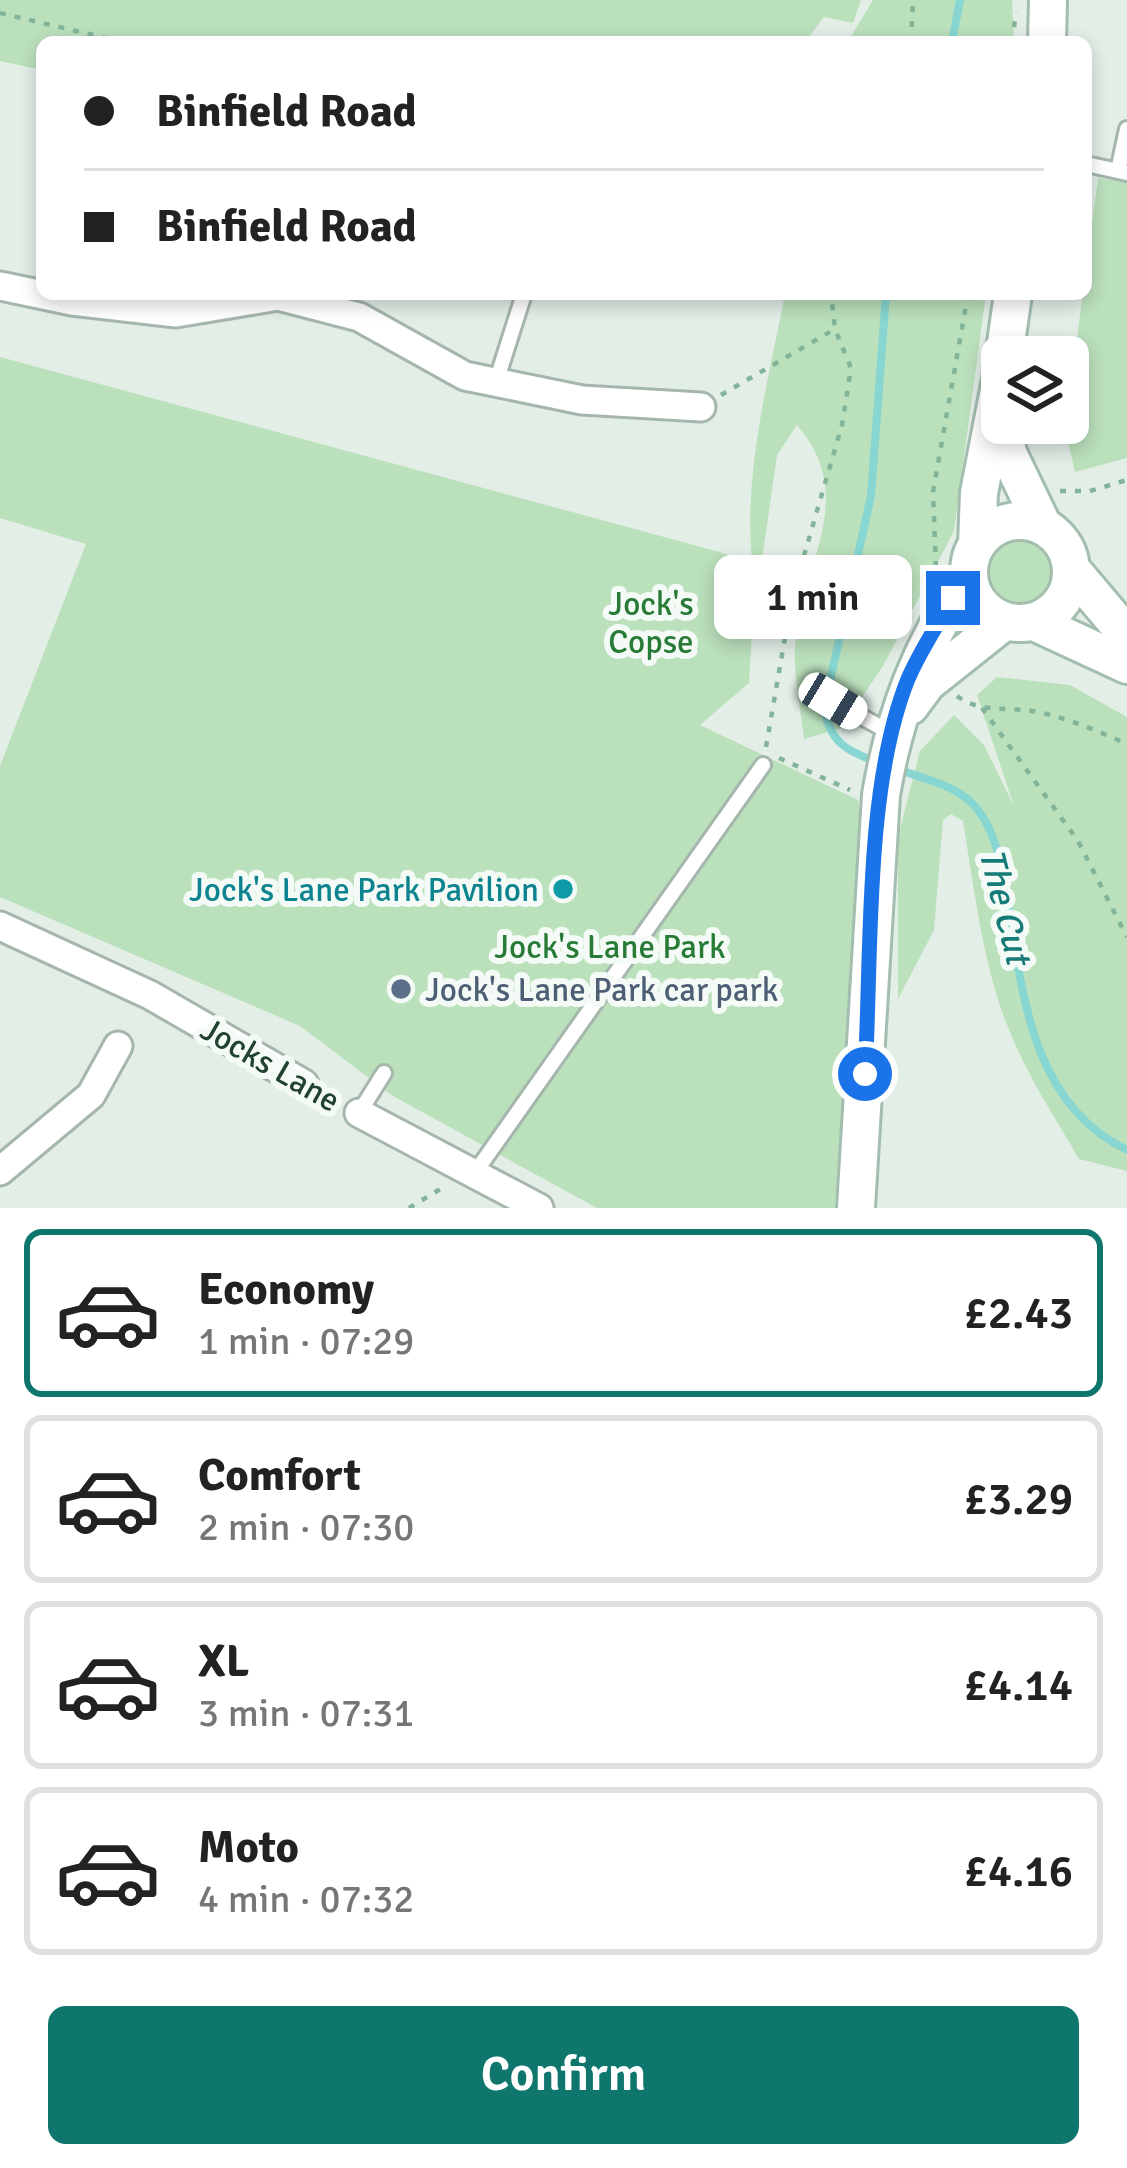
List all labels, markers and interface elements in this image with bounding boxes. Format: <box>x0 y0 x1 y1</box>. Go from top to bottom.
text: Binfield Road <box>156 84 417 139</box>
text: Binfield Road <box>156 199 417 254</box>
map controls <box>981 336 1089 444</box>
button: layers <box>981 336 1089 444</box>
callout: 1 min <box>713 556 911 640</box>
route end <box>926 571 980 625</box>
text: 1 min <box>766 573 860 621</box>
park label: Jock's Copse <box>608 584 694 663</box>
car <box>793 667 873 735</box>
water label: The Cut <box>969 844 1042 973</box>
place label: Jock's Lane Park Pavilion <box>189 870 539 911</box>
marker: Jock's Lane Park Pavilion <box>550 876 576 902</box>
park label: Jock's Lane Park <box>494 927 726 968</box>
place label: Jock's Lane Park car park <box>425 970 778 1011</box>
marker: Jock's Lane Park car park <box>388 976 414 1002</box>
street label: Jocks Lane <box>193 1009 347 1122</box>
route start <box>838 1047 892 1101</box>
icon: car <box>54 1259 162 1367</box>
text: Economy <box>198 1262 374 1317</box>
text: £2.43 <box>963 1286 1073 1341</box>
text: 1 min · 07:29 <box>198 1317 414 1365</box>
icon: car <box>54 1445 162 1553</box>
text: Comfort <box>198 1448 361 1503</box>
text: £3.29 <box>963 1472 1073 1527</box>
text: 2 min · 07:30 <box>198 1503 414 1551</box>
icon: car <box>54 1631 162 1739</box>
text: XL <box>198 1634 249 1689</box>
text: £4.14 <box>963 1658 1073 1713</box>
text: 3 min · 07:31 <box>198 1689 414 1737</box>
icon: car <box>54 1817 162 1925</box>
text: Moto <box>198 1820 299 1875</box>
text: £4.16 <box>963 1844 1073 1899</box>
text: 4 min · 07:32 <box>198 1875 414 1923</box>
button: Confirm <box>48 2006 1079 2144</box>

